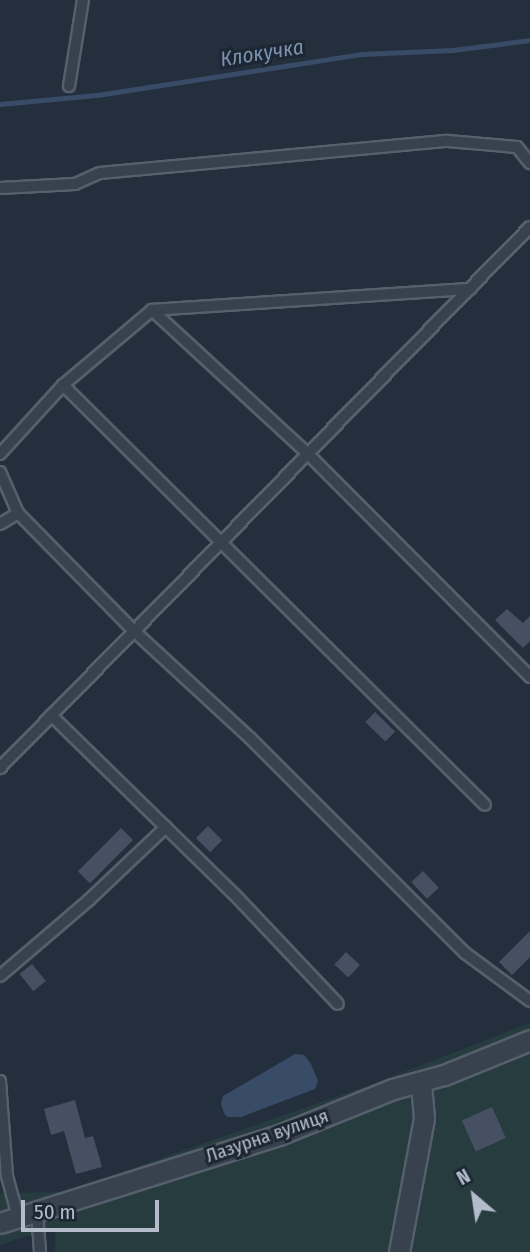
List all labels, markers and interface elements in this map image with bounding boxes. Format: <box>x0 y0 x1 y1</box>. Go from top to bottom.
water label: Клокучка <box>219 34 305 72</box>
street label: Лазурна вулиця <box>203 1104 331 1168</box>
north arrow <box>439 1161 509 1231</box>
text: N <box>453 1164 474 1190</box>
scale bar <box>24 1186 163 1230</box>
text: 50 m <box>34 1199 76 1225</box>

